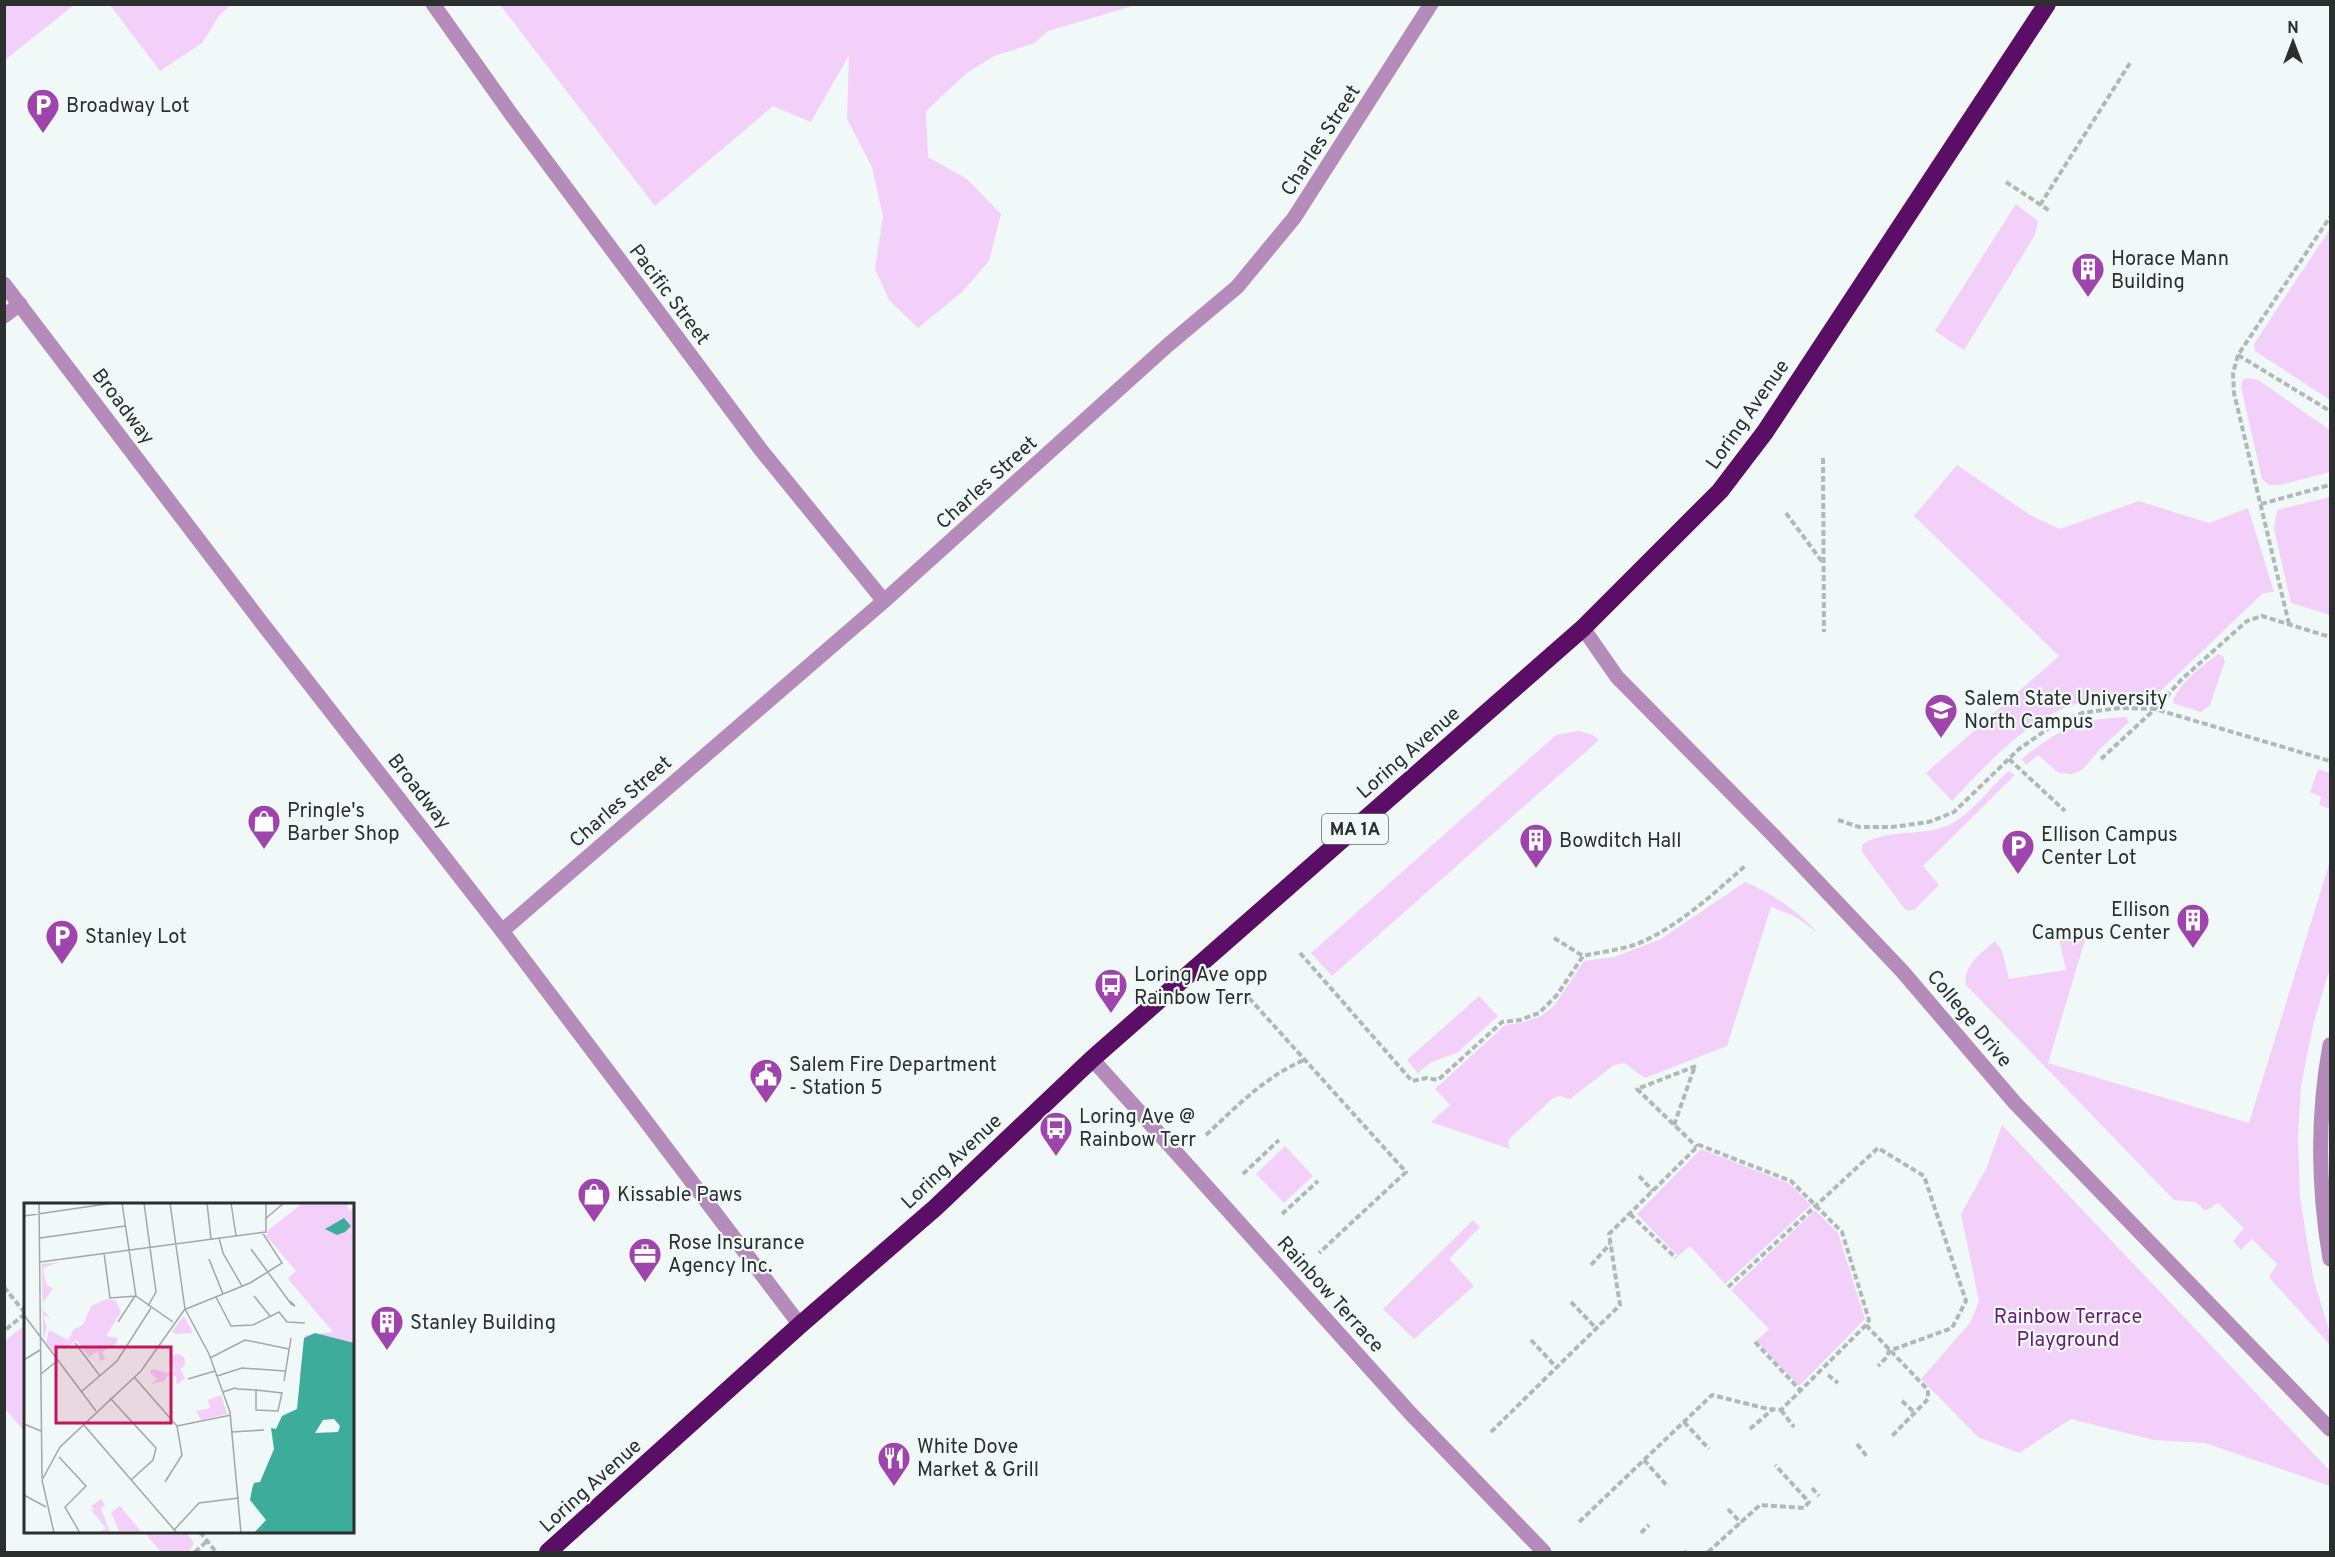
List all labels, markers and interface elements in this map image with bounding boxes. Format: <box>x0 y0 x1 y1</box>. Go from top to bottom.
north arrow <box>2263 12 2323 72</box>
text: N <box>2287 19 2299 39</box>
street label: Charles Street <box>1276 80 1367 202</box>
parking icon: Broadway Lot <box>25 87 61 134</box>
place label: Broadway Lot <box>66 94 189 120</box>
street label: Pacific Street <box>622 240 715 351</box>
place label: Horace Mann Building <box>2111 247 2229 296</box>
building icon: Horace Mann Building <box>2070 251 2106 298</box>
street label: Loring Avenue <box>1701 355 1796 475</box>
street label: Broadway <box>85 364 160 451</box>
street label: Charles Street <box>931 431 1043 536</box>
place label: Salem State University North Campus <box>1964 687 2168 736</box>
school or university icon: Salem State University North Campus <box>1923 692 1959 739</box>
street label: Loring Avenue <box>1352 702 1466 806</box>
street label: Broadway <box>381 749 456 835</box>
street label: Charles Street <box>565 751 678 854</box>
place label: Pringle's Barber Shop <box>287 799 400 848</box>
shop icon: Pringle's Barber Shop <box>246 803 282 850</box>
road number: MA 1A <box>1322 814 1388 844</box>
building icon: Bowditch Hall <box>1518 822 1554 869</box>
place label: Ellison Campus Center Lot <box>2041 823 2178 872</box>
parking icon: Ellison Campus Center Lot <box>2000 828 2036 875</box>
place label: Bowditch Hall <box>1559 829 1681 855</box>
place label: Ellison Campus Center <box>2031 898 2170 947</box>
building icon: Ellison Campus Center <box>2175 902 2211 949</box>
parking icon: Stanley Lot <box>44 918 80 965</box>
place label: Stanley Lot <box>85 925 187 951</box>
place label: Loring Ave opp Rainbow Terr <box>1134 963 1267 1012</box>
street label: College Drive <box>1920 965 2017 1074</box>
bus stop icon: Loring Ave opp Rainbow Terr <box>1093 967 1129 1014</box>
place label: Salem Fire Department - Station 5 <box>789 1053 997 1102</box>
public building icon: Salem Fire Department - Station 5 <box>748 1057 784 1104</box>
place label: Loring Ave @ Rainbow Terr <box>1079 1105 1196 1154</box>
street label: Loring Avenue <box>896 1109 1008 1216</box>
bus stop icon: Loring Ave @ Rainbow Terr <box>1038 1110 1074 1157</box>
shop icon: Kissable Paws <box>576 1176 612 1223</box>
place label: Kissable Paws <box>617 1183 742 1209</box>
inset map <box>24 1203 354 1533</box>
place label: Rose Insurance Agency Inc. <box>668 1231 805 1280</box>
street label: Rainbow Terrace <box>1270 1232 1389 1359</box>
office icon: Rose Insurance Agency Inc. <box>627 1236 663 1283</box>
building icon: Stanley Building <box>369 1304 405 1351</box>
park label: Rainbow Terrace Playground <box>1994 1305 2142 1354</box>
place label: Stanley Building <box>410 1311 556 1337</box>
street label: Loring Avenue <box>535 1434 648 1539</box>
place label: White Dove Market & Grill <box>917 1435 1039 1484</box>
restaurant icon: White Dove Market & Grill <box>876 1440 912 1487</box>

